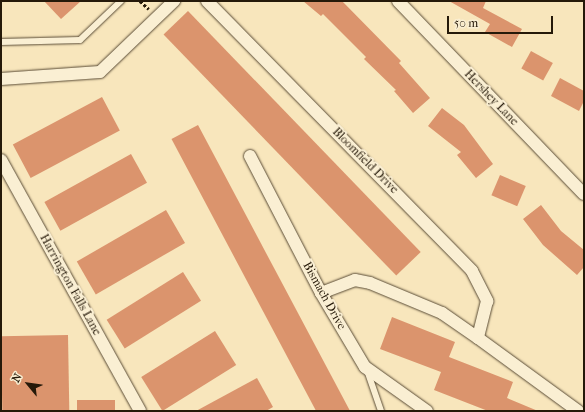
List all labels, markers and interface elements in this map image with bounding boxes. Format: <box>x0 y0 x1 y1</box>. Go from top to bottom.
scale bar <box>449 8 555 34</box>
text: 50 m <box>454 16 478 30</box>
street label: Hershey Lane <box>461 67 521 129</box>
street label: Bloomfield Drive <box>329 125 401 197</box>
street label: Harrington Falls Lane <box>36 232 104 338</box>
street label: Bismach Drive <box>299 260 349 332</box>
north arrow <box>8 364 48 404</box>
text: N <box>9 371 25 385</box>

